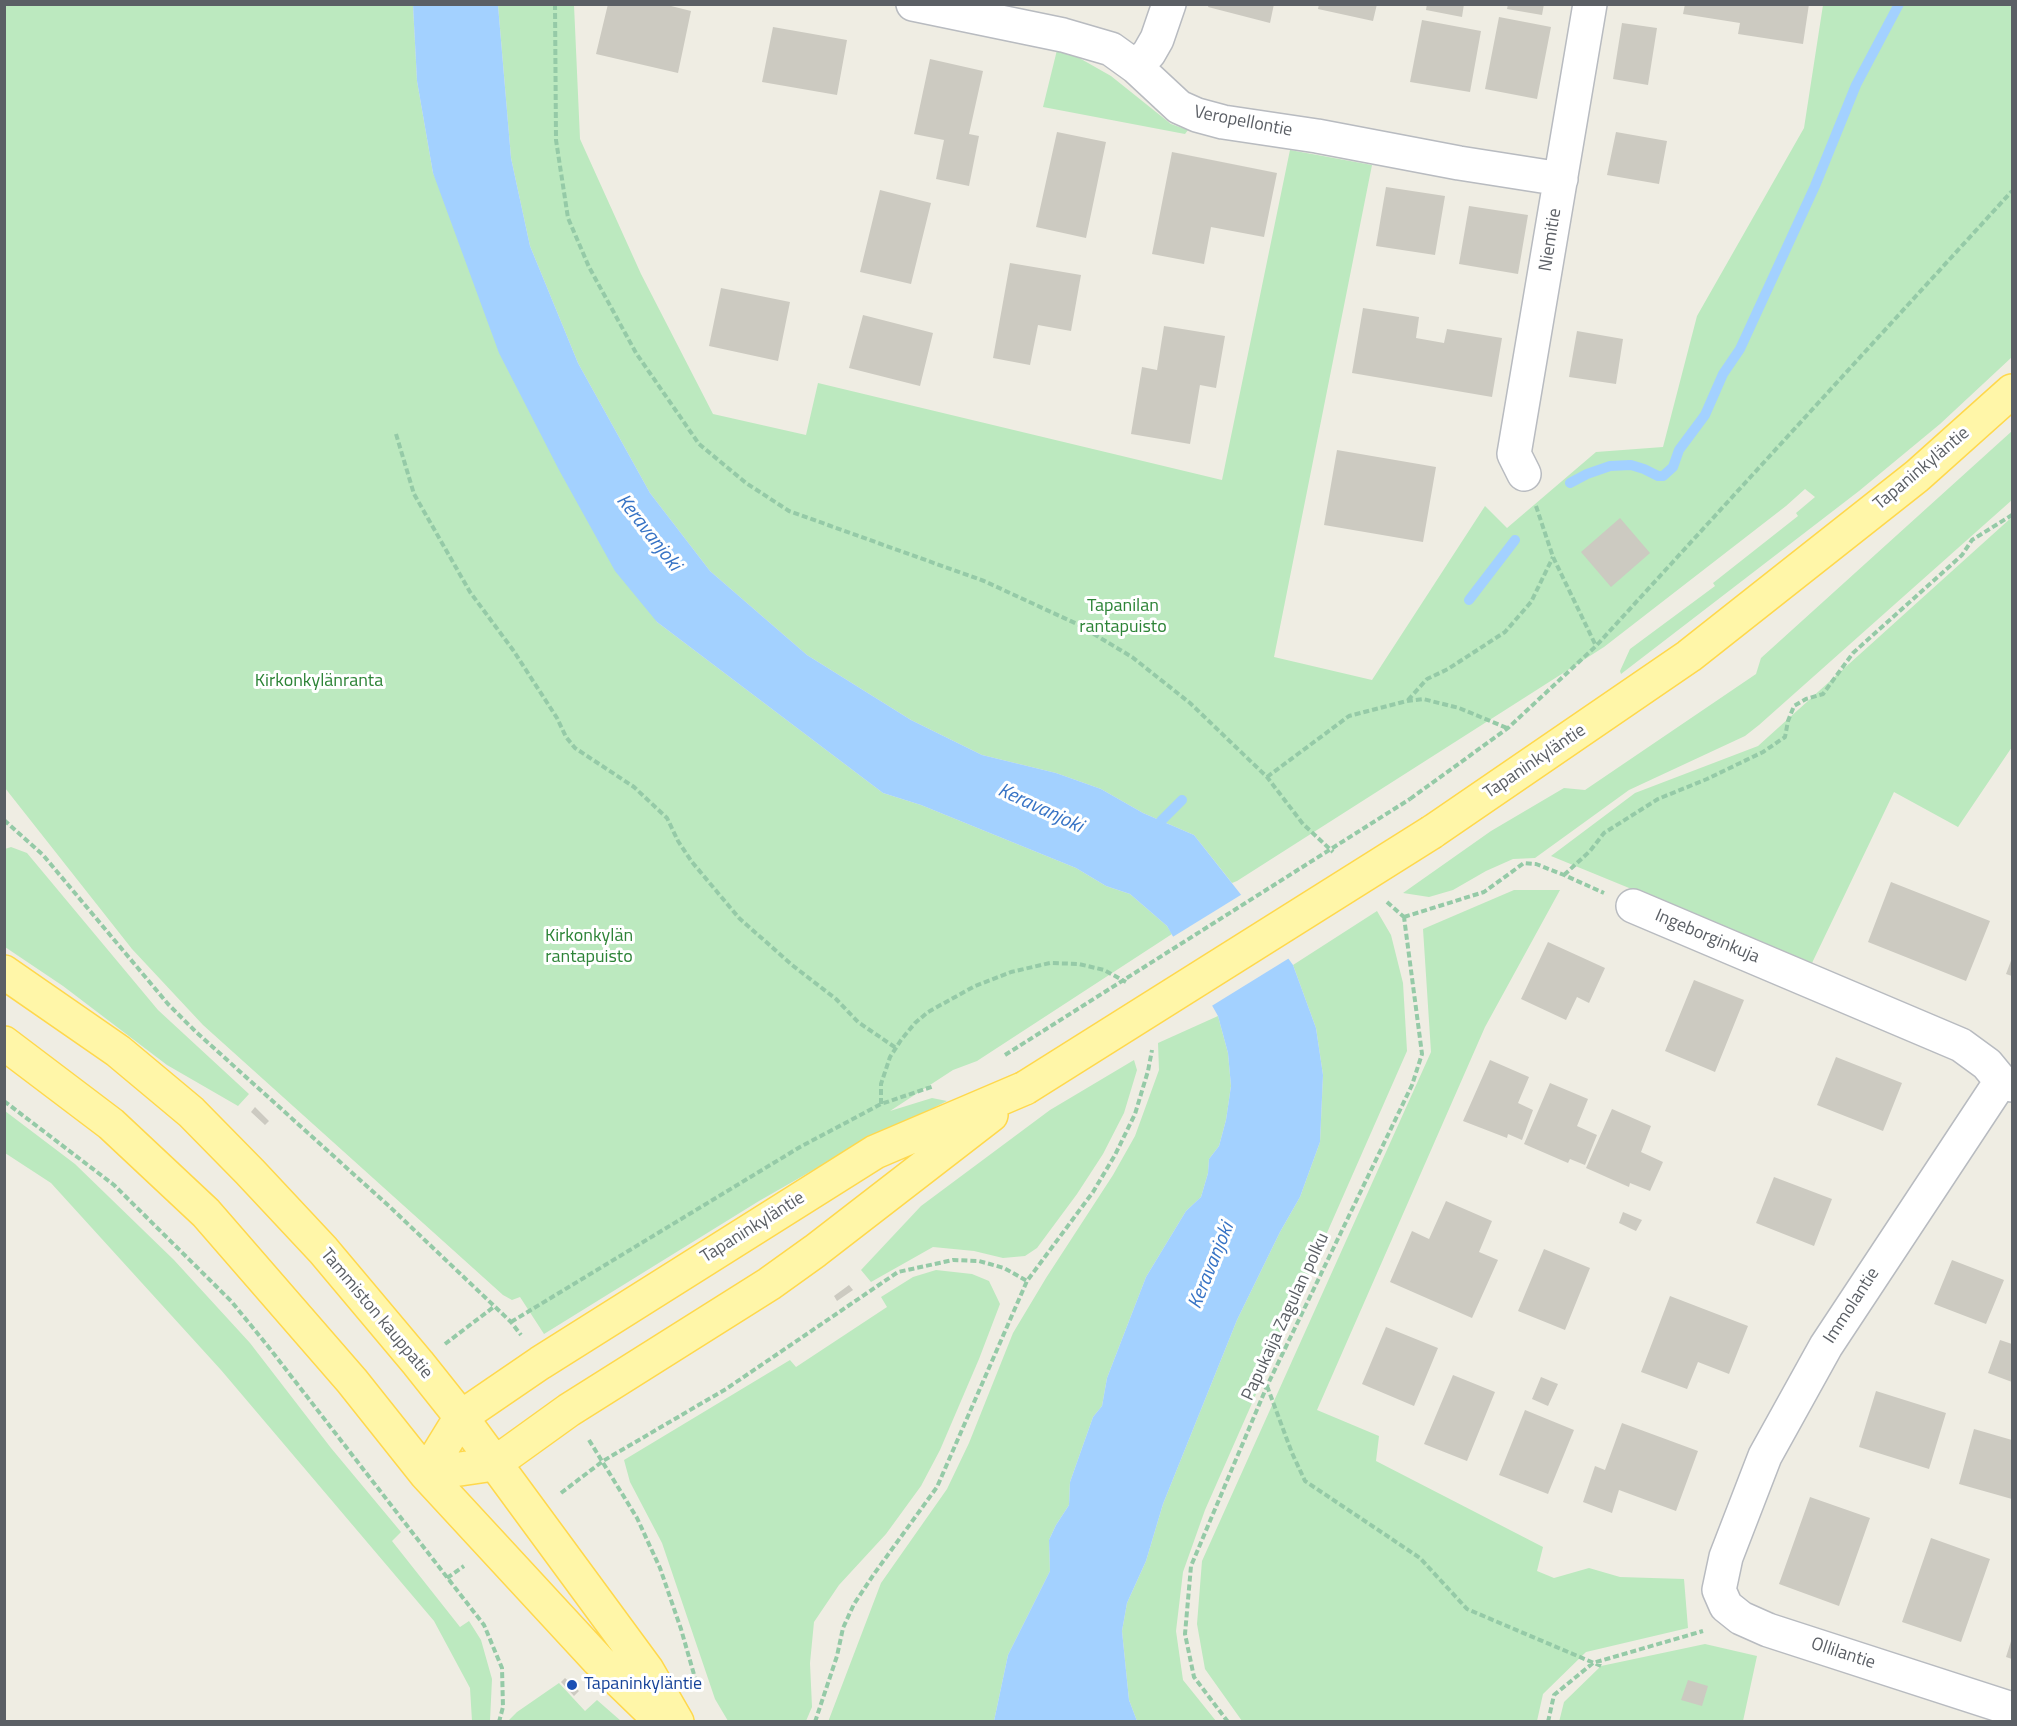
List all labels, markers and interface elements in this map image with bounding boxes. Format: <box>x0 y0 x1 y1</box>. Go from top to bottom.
street label: Veropellontie <box>1192 102 1294 142</box>
street label: Niemitie <box>1535 207 1567 273</box>
street label: Tapaninkyläntie <box>1870 423 1974 515</box>
water label: Keravanjoki <box>611 490 685 576</box>
park label: Tapanilan rantapuisto <box>1079 596 1167 638</box>
park label: Kirkonkylänranta <box>255 671 383 693</box>
street label: Tapaninkyläntie <box>1480 720 1590 804</box>
water label: Keravanjoki <box>994 779 1086 839</box>
street label: Ingeborginkuja <box>1651 905 1763 969</box>
park label: Kirkonkylän rantapuisto <box>545 926 633 968</box>
street label: Tapaninkyläntie <box>697 1188 809 1268</box>
water label: Keravanjoki <box>1184 1219 1240 1313</box>
street label: Papukaija Zagulan polku <box>1238 1230 1334 1404</box>
street label: Tammiston kauppatie <box>315 1245 437 1383</box>
street label: Immolantie <box>1819 1264 1885 1348</box>
street label: Ollilantie <box>1808 1633 1878 1675</box>
place label: Tapaninkyläntie <box>584 1674 702 1696</box>
marker: Tapaninkyläntie <box>565 1678 579 1692</box>

